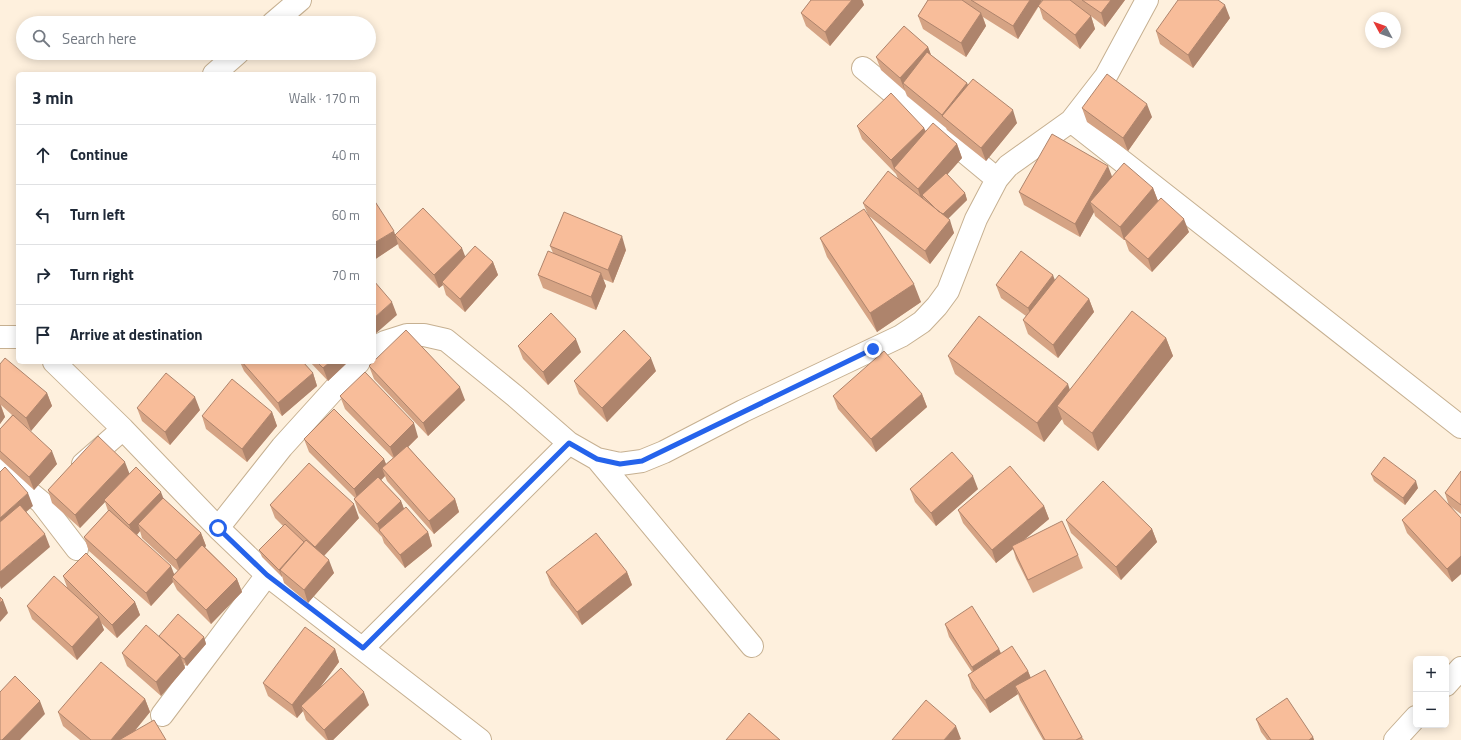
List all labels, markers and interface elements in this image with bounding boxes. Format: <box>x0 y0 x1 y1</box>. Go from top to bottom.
north arrow <box>1365 12 1401 48</box>
search box <box>16 16 376 60</box>
icon: search <box>30 27 52 49</box>
text: Search here <box>62 27 136 50</box>
text: 3 min <box>32 85 73 111</box>
text: Walk · 170 m <box>289 88 360 108</box>
text: Continue <box>70 143 128 166</box>
icon: ahead <box>32 144 54 166</box>
text: 40 m <box>332 145 360 165</box>
text: Turn left <box>70 203 125 226</box>
icon: left <box>32 204 54 226</box>
text: 60 m <box>332 205 360 225</box>
text: Turn right <box>70 263 134 286</box>
icon: right <box>32 264 54 286</box>
text: 70 m <box>332 265 360 285</box>
text: Arrive at destination <box>70 323 203 346</box>
icon: arrive <box>32 324 54 346</box>
route end <box>864 340 882 358</box>
route start <box>209 519 227 537</box>
map controls <box>1413 656 1449 728</box>
button: + <box>1413 656 1449 692</box>
button: − <box>1413 692 1449 728</box>

